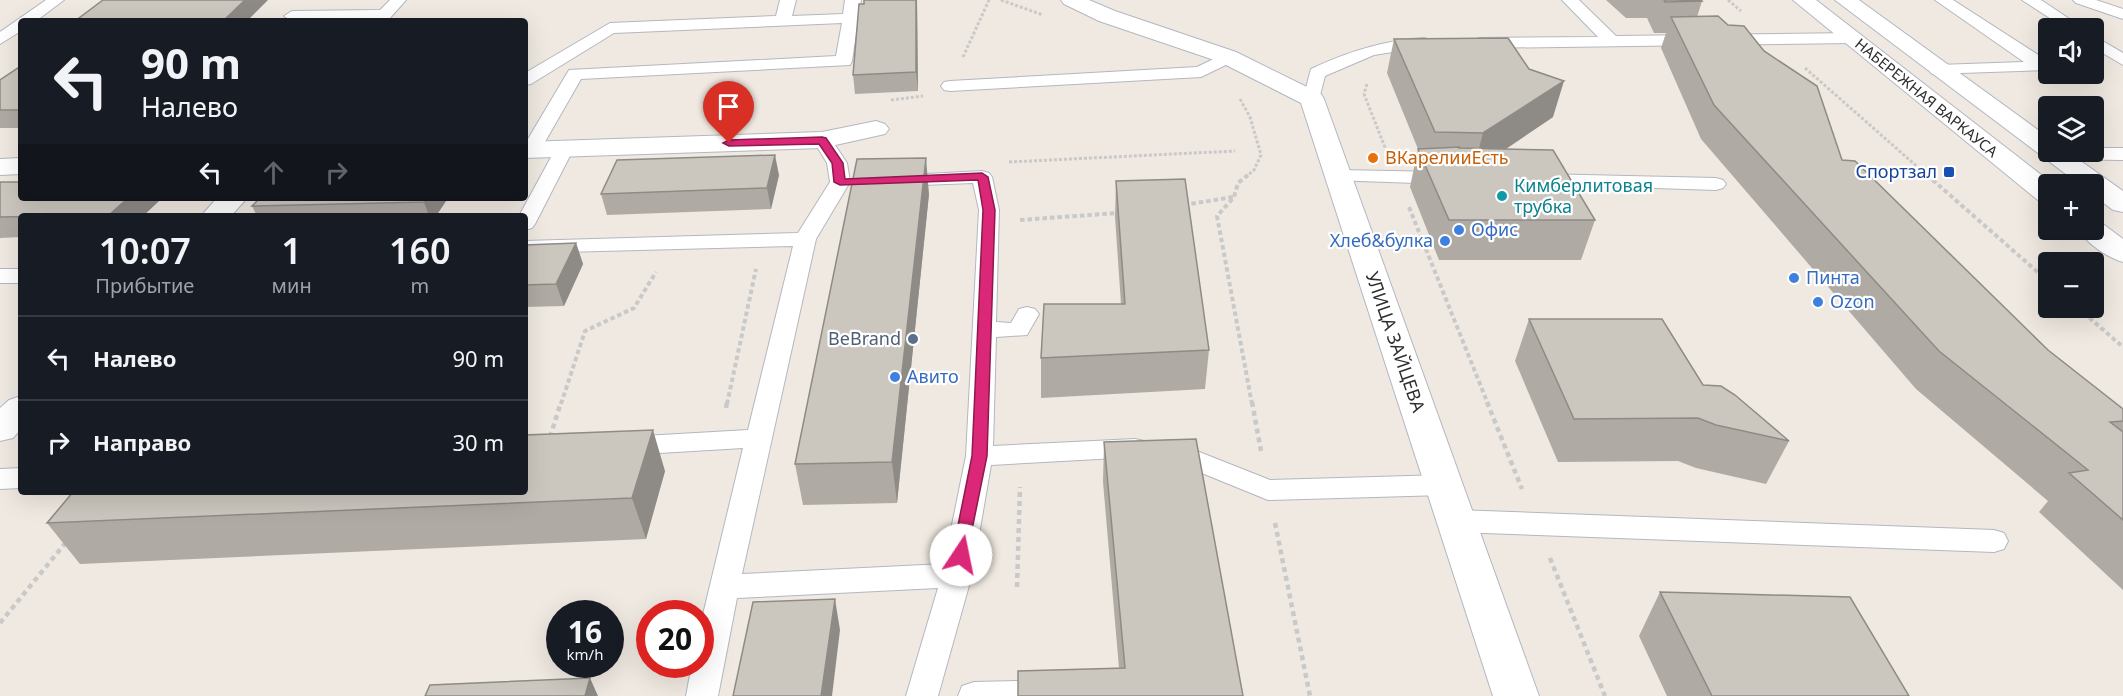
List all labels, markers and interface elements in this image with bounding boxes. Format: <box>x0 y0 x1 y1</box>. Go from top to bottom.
map controls <box>2038 18 2104 318</box>
button: sound <box>2038 18 2104 84</box>
street label: НАБЕРЕЖНАЯ ВАРКАУСА <box>1851 33 2002 161</box>
text: 90 m <box>141 34 241 91</box>
icon: left <box>42 42 120 120</box>
pin <box>703 81 754 143</box>
text: Налево <box>141 88 238 125</box>
icon: arrive <box>712 90 745 123</box>
button: layers <box>2038 96 2104 162</box>
place label: ВКарелииЕсть <box>1385 145 1509 169</box>
marker: ВКарелииЕсть <box>1366 151 1380 165</box>
icon: left <box>194 156 227 189</box>
icon: ahead <box>257 156 290 189</box>
icon: right <box>320 156 353 189</box>
place label: Спортзал <box>1855 159 1937 183</box>
marker: Спортзал <box>1942 165 1956 179</box>
place label: Кимберлитовая трубка <box>1514 173 1653 218</box>
button: + <box>2038 174 2104 240</box>
marker: Кимберлитовая трубка <box>1495 189 1509 203</box>
place label: Офис <box>1471 217 1518 241</box>
marker: Офис <box>1452 223 1466 237</box>
text: 10:07 <box>99 226 191 275</box>
text: 1 <box>281 226 302 275</box>
text: 160 <box>389 226 451 275</box>
place label: Хлеб&булка <box>1330 228 1433 252</box>
marker: Хлеб&булка <box>1438 234 1452 248</box>
button: − <box>2038 252 2104 318</box>
place label: Пинта <box>1806 265 1860 289</box>
street label: УЛИЦА ЗАЙЦЕВА <box>1361 268 1431 416</box>
marker: Пинта <box>1787 271 1801 285</box>
text: Прибытие <box>95 272 194 299</box>
text: мин <box>272 272 312 299</box>
text: m <box>410 272 429 299</box>
place label: Ozon <box>1830 289 1875 313</box>
marker: Ozon <box>1811 295 1825 309</box>
place label: BeBrand <box>828 326 901 350</box>
marker: BeBrand <box>906 332 920 346</box>
icon: left <box>42 342 75 375</box>
text: Налево <box>93 343 176 373</box>
text: 90 m <box>453 343 504 373</box>
place label: Авито <box>907 364 959 388</box>
marker: Авито <box>888 370 902 384</box>
icon: right <box>42 426 75 459</box>
text: Направо <box>93 427 191 457</box>
text: 30 m <box>453 427 504 457</box>
position arrow <box>929 523 993 587</box>
speed limit sign: 20 <box>636 600 714 678</box>
text: 16 <box>568 611 602 652</box>
text: km/h <box>567 644 603 664</box>

